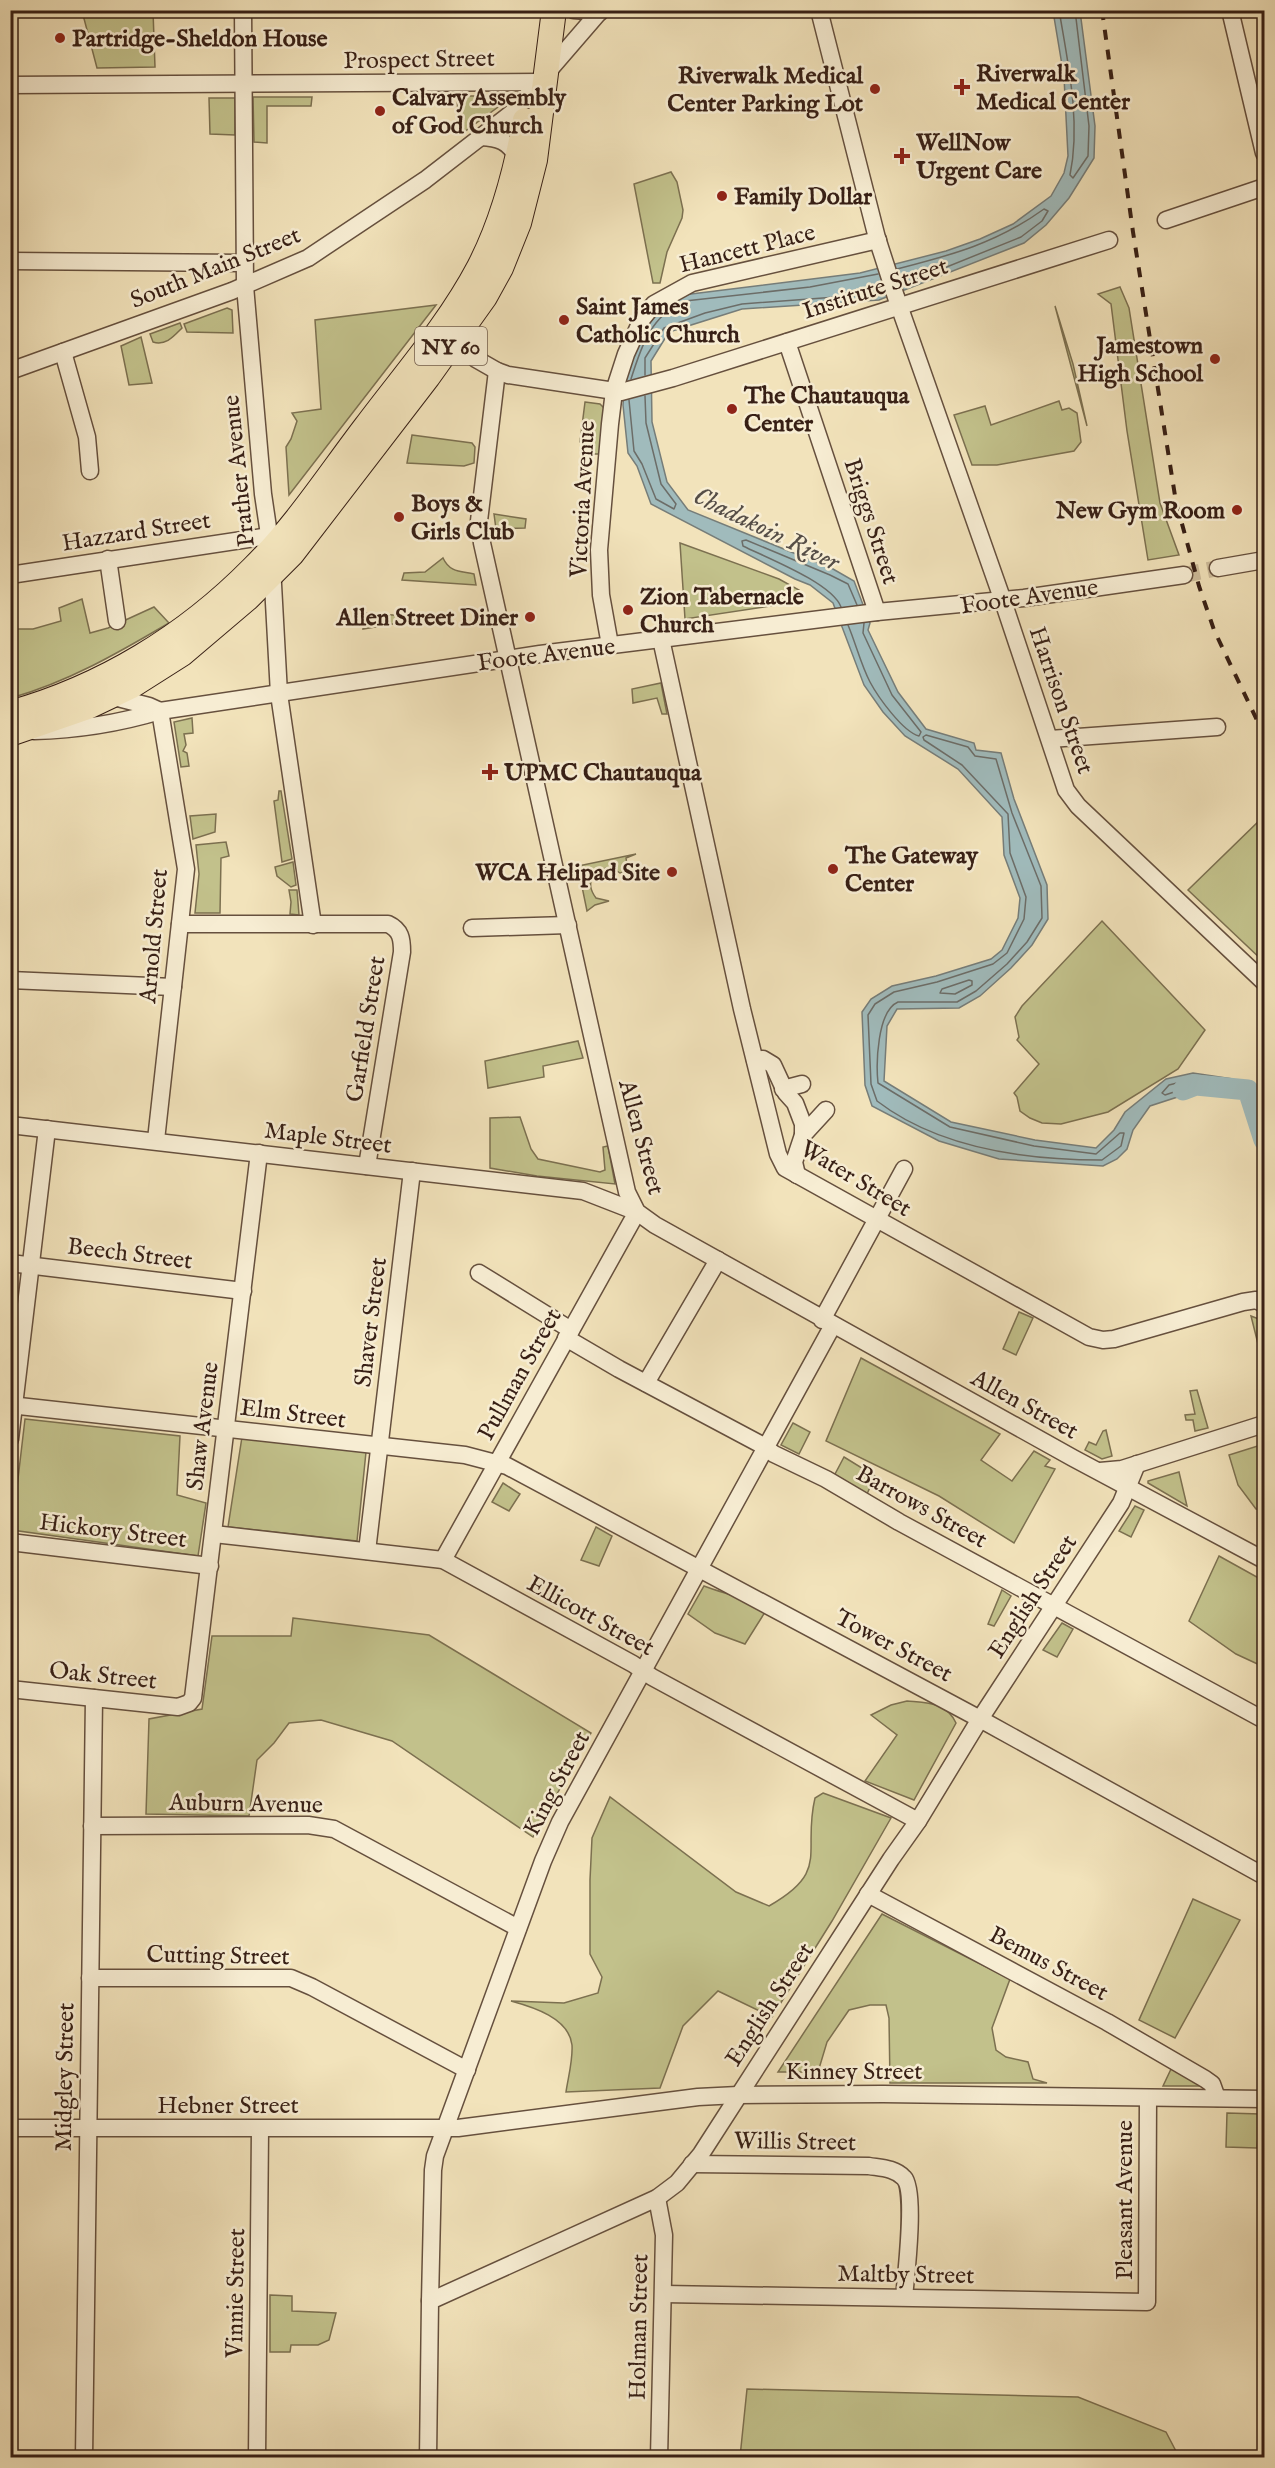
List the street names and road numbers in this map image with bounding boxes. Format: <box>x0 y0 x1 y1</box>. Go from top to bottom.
street label: Prospect Street <box>343 44 495 77</box>
street label: Hancett Place <box>676 218 819 281</box>
street label: South Main Street <box>126 220 305 317</box>
street label: Institute Street <box>799 251 952 327</box>
road number: NY 60 <box>415 327 487 365</box>
street label: Prather Avenue <box>216 393 263 548</box>
street label: Victoria Avenue <box>564 420 603 580</box>
street label: Briggs Street <box>836 455 905 588</box>
street label: Hazzard Street <box>60 505 213 560</box>
street label: Foote Avenue <box>958 572 1100 622</box>
street label: Harrison Street <box>1021 623 1100 778</box>
street label: Foote Avenue <box>475 632 617 679</box>
street label: Arnold Street <box>133 868 176 1006</box>
street label: Garfield Street <box>340 954 393 1104</box>
street label: Allen Street <box>610 1075 671 1198</box>
street label: Maple Street <box>262 1115 393 1162</box>
street label: Water Street <box>794 1134 917 1225</box>
street label: Beech Street <box>65 1231 194 1278</box>
street label: Shaver Street <box>348 1256 395 1389</box>
street label: Pullman Street <box>471 1303 569 1446</box>
street label: Shaw Avenue <box>180 1360 227 1492</box>
street label: Allen Street <box>964 1363 1083 1447</box>
street label: Elm Street <box>238 1393 348 1436</box>
street label: Barrows Street <box>850 1458 992 1556</box>
street label: Hickory Street <box>37 1507 188 1556</box>
street label: English Street <box>982 1529 1085 1665</box>
street label: Ellicott Street <box>521 1569 659 1664</box>
street label: Tower Street <box>829 1603 957 1690</box>
street label: Oak Street <box>48 1655 158 1698</box>
street label: King Street <box>517 1726 598 1842</box>
street label: Auburn Avenue <box>168 1788 323 1821</box>
street label: Bemus Street <box>983 1920 1113 2009</box>
street label: English Street <box>719 1937 822 2073</box>
street label: Cutting Street <box>146 1940 290 1973</box>
street label: Midgley Street <box>49 2002 82 2152</box>
street label: Kinney Street <box>785 2057 923 2088</box>
street label: Hebner Street <box>157 2091 299 2122</box>
street label: Pleasant Avenue <box>1110 2120 1141 2280</box>
street label: Willis Street <box>734 2126 856 2159</box>
street label: Vinnie Street <box>220 2228 253 2359</box>
street label: Holman Street <box>623 2254 656 2400</box>
street label: Maltby Street <box>837 2259 975 2292</box>

